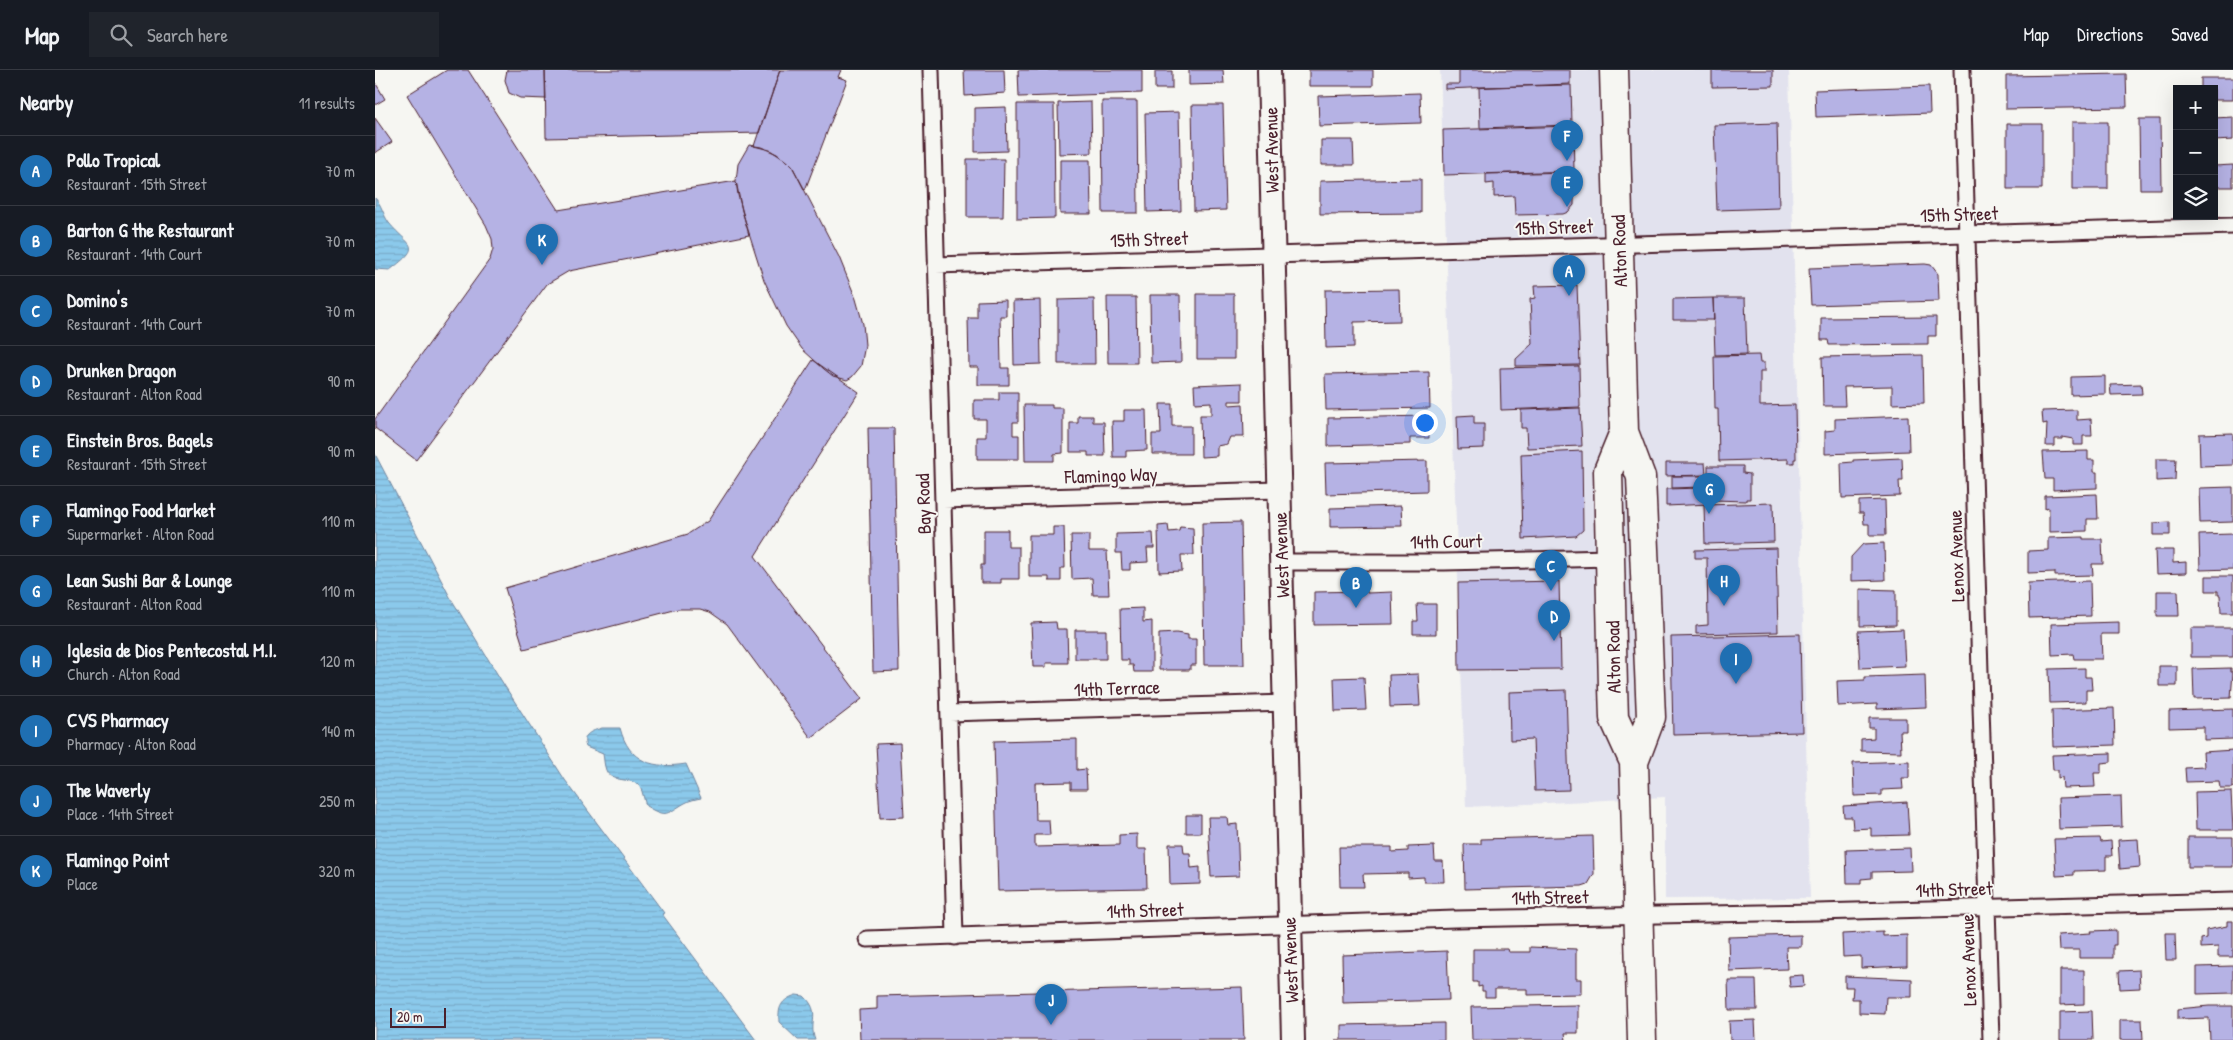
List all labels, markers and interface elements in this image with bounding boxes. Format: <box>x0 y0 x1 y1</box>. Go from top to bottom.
search box <box>89 12 439 57</box>
text: Map <box>25 19 59 51</box>
icon: search <box>107 21 135 49</box>
text: Search here <box>147 22 228 48</box>
text: Map <box>2024 22 2049 47</box>
text: Directions <box>2077 22 2143 47</box>
text: Saved <box>2171 22 2208 47</box>
map controls <box>2173 85 2218 220</box>
button: + <box>2173 85 2218 130</box>
text: Nearby <box>20 88 73 117</box>
text: 11 results <box>299 92 355 114</box>
street label: West Avenue <box>1257 107 1285 193</box>
pin: F <box>1551 120 1583 161</box>
button: − <box>2173 130 2218 175</box>
text: Pollo Tropical <box>67 147 160 173</box>
text: A <box>32 160 40 182</box>
text: 70 m <box>325 160 355 182</box>
pin: E <box>1551 166 1583 207</box>
text: Restaurant · 15th Street <box>67 173 206 195</box>
button: layers <box>2173 175 2218 220</box>
street label: 15th Street <box>1920 200 1999 228</box>
street label: 15th Street <box>1515 213 1594 241</box>
street label: Alton Road <box>1605 214 1633 288</box>
text: Barton G the Restaurant <box>67 217 233 243</box>
pin: K <box>526 224 558 265</box>
street label: 15th Street <box>1110 225 1189 253</box>
text: B <box>32 230 40 252</box>
text: 70 m <box>325 230 355 252</box>
text: Restaurant · 14th Court <box>67 243 202 265</box>
pin: A <box>1553 255 1585 296</box>
text: Domino's <box>67 287 128 313</box>
text: C <box>32 300 40 322</box>
text: 70 m <box>325 300 355 322</box>
text: Restaurant · 14th Court <box>67 313 202 335</box>
text: Drunken Dragon <box>67 357 176 383</box>
text: D <box>32 370 40 392</box>
text: 90 m <box>327 370 355 392</box>
text: Restaurant · Alton Road <box>67 383 202 405</box>
your location <box>1412 410 1438 436</box>
text: Einstein Bros. Bagels <box>67 427 213 453</box>
text: E <box>32 440 40 462</box>
text: 90 m <box>327 440 355 462</box>
text: Restaurant · 15th Street <box>67 453 206 475</box>
street label: Flamingo Way <box>1063 460 1158 490</box>
street label: Bay Road <box>909 473 937 535</box>
pin: G <box>1693 473 1725 514</box>
text: Flamingo Food Market <box>67 497 215 523</box>
street label: Lenox Avenue <box>1941 509 1971 602</box>
text: F <box>33 510 39 532</box>
text: 110 m <box>322 510 355 532</box>
street label: West Avenue <box>1266 511 1295 598</box>
text: Supermarket · Alton Road <box>67 523 214 545</box>
street label: 14th Court <box>1410 527 1483 555</box>
pin: C <box>1535 550 1567 591</box>
pin: H <box>1708 565 1740 606</box>
text: Lean Sushi Bar & Lounge <box>67 567 232 593</box>
pin: B <box>1340 567 1372 608</box>
text: G <box>32 580 40 602</box>
text: 110 m <box>322 580 355 602</box>
text: Restaurant · Alton Road <box>67 593 202 615</box>
pin: D <box>1538 600 1570 641</box>
street label: Alton Road <box>1599 620 1627 694</box>
text: Iglesia de Dios Pentecostal M.I. <box>67 637 277 663</box>
pin: I <box>1720 643 1752 684</box>
text: H <box>32 650 40 672</box>
text: 120 m <box>320 650 355 672</box>
text: Church · Alton Road <box>67 663 180 685</box>
street label: 14th Terrace <box>1073 673 1161 702</box>
text: CVS Pharmacy <box>67 707 169 733</box>
text: I <box>34 720 38 742</box>
text: 140 m <box>321 720 355 742</box>
text: Pharmacy · Alton Road <box>67 733 196 755</box>
text: The Waverly <box>67 777 151 803</box>
text: J <box>33 790 39 812</box>
text: 250 m <box>319 790 355 812</box>
text: Place · 14th Street <box>67 803 173 825</box>
text: Flamingo Point <box>67 847 169 873</box>
text: K <box>32 860 40 882</box>
text: 320 m <box>319 860 355 882</box>
text: Place <box>67 873 98 895</box>
street label: 14th Street <box>1915 875 1993 903</box>
street label: 14th Street <box>1511 883 1589 911</box>
street label: 14th Street <box>1106 896 1184 924</box>
street label: Lenox Avenue <box>1953 913 1983 1006</box>
street label: West Avenue <box>1275 916 1304 1003</box>
pin: J <box>1035 984 1067 1025</box>
scale bar <box>390 1005 446 1028</box>
text: 20 m <box>397 1007 423 1026</box>

